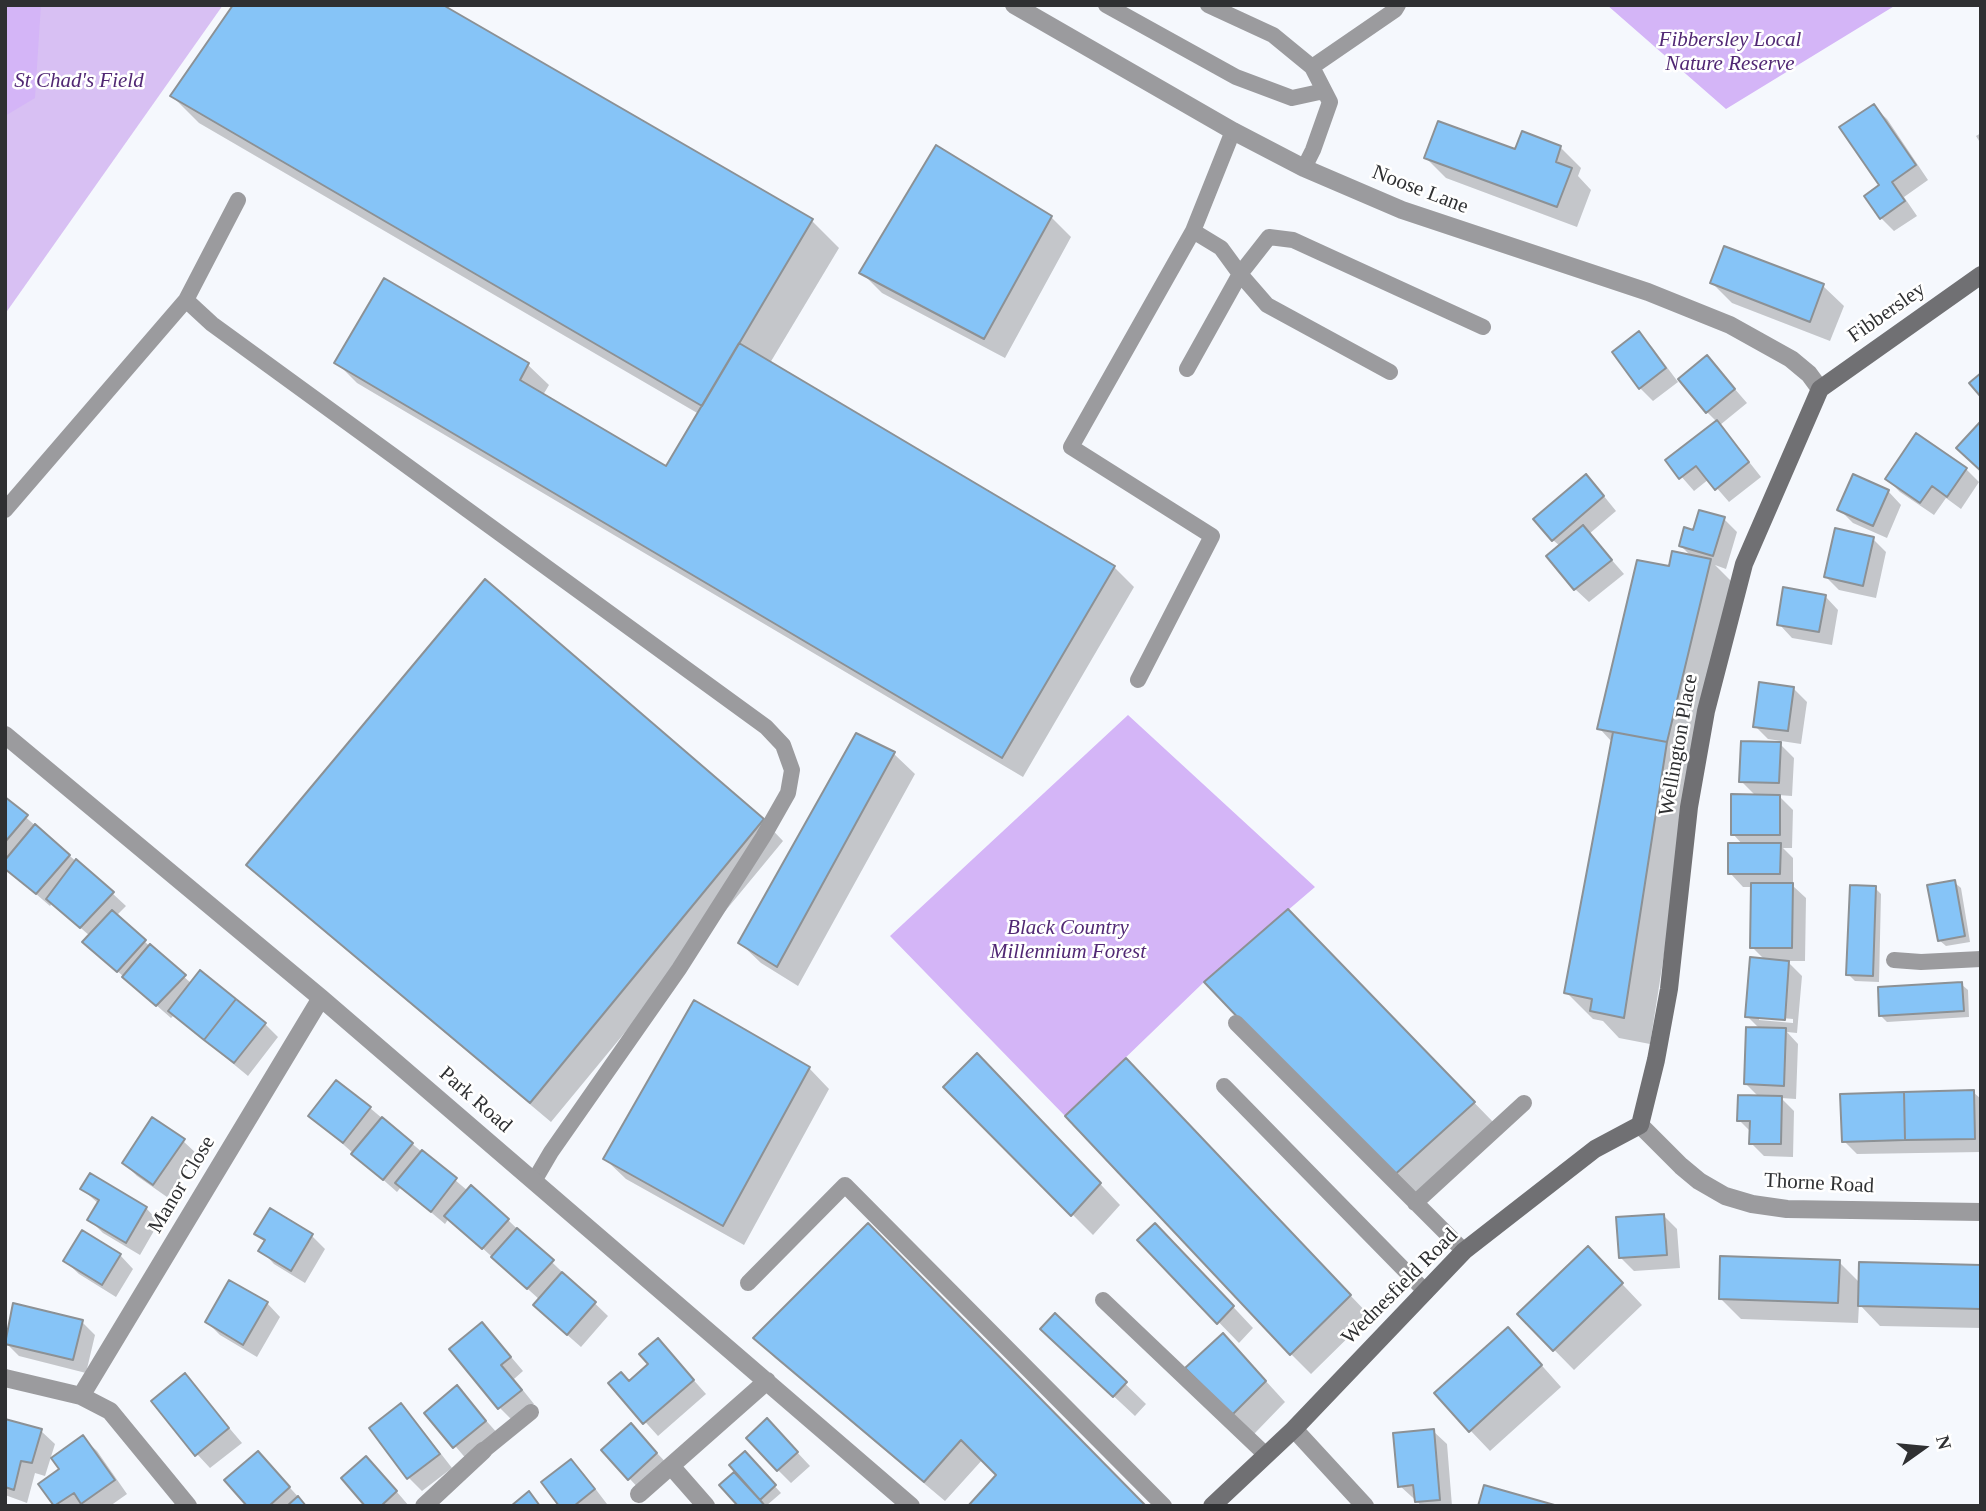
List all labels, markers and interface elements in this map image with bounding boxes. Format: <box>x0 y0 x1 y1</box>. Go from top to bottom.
park label: Fibbersley Local Nature Reserve <box>1659 27 1801 77</box>
park label: St Chad's Field <box>14 68 144 94</box>
street label: Noose Lane <box>1368 160 1472 220</box>
street label: Fibbersley <box>1843 277 1931 349</box>
street label: Wellington Place <box>1654 672 1704 818</box>
park label: Black Country Millennium Forest <box>990 915 1146 965</box>
street label: Park Road <box>433 1062 517 1138</box>
street label: Manor Close <box>143 1132 221 1238</box>
street label: Thorne Road <box>1763 1169 1875 1199</box>
street label: Wednesfield Road <box>1337 1224 1463 1350</box>
north arrow <box>1888 1413 1958 1483</box>
text: N <box>1932 1433 1956 1452</box>

